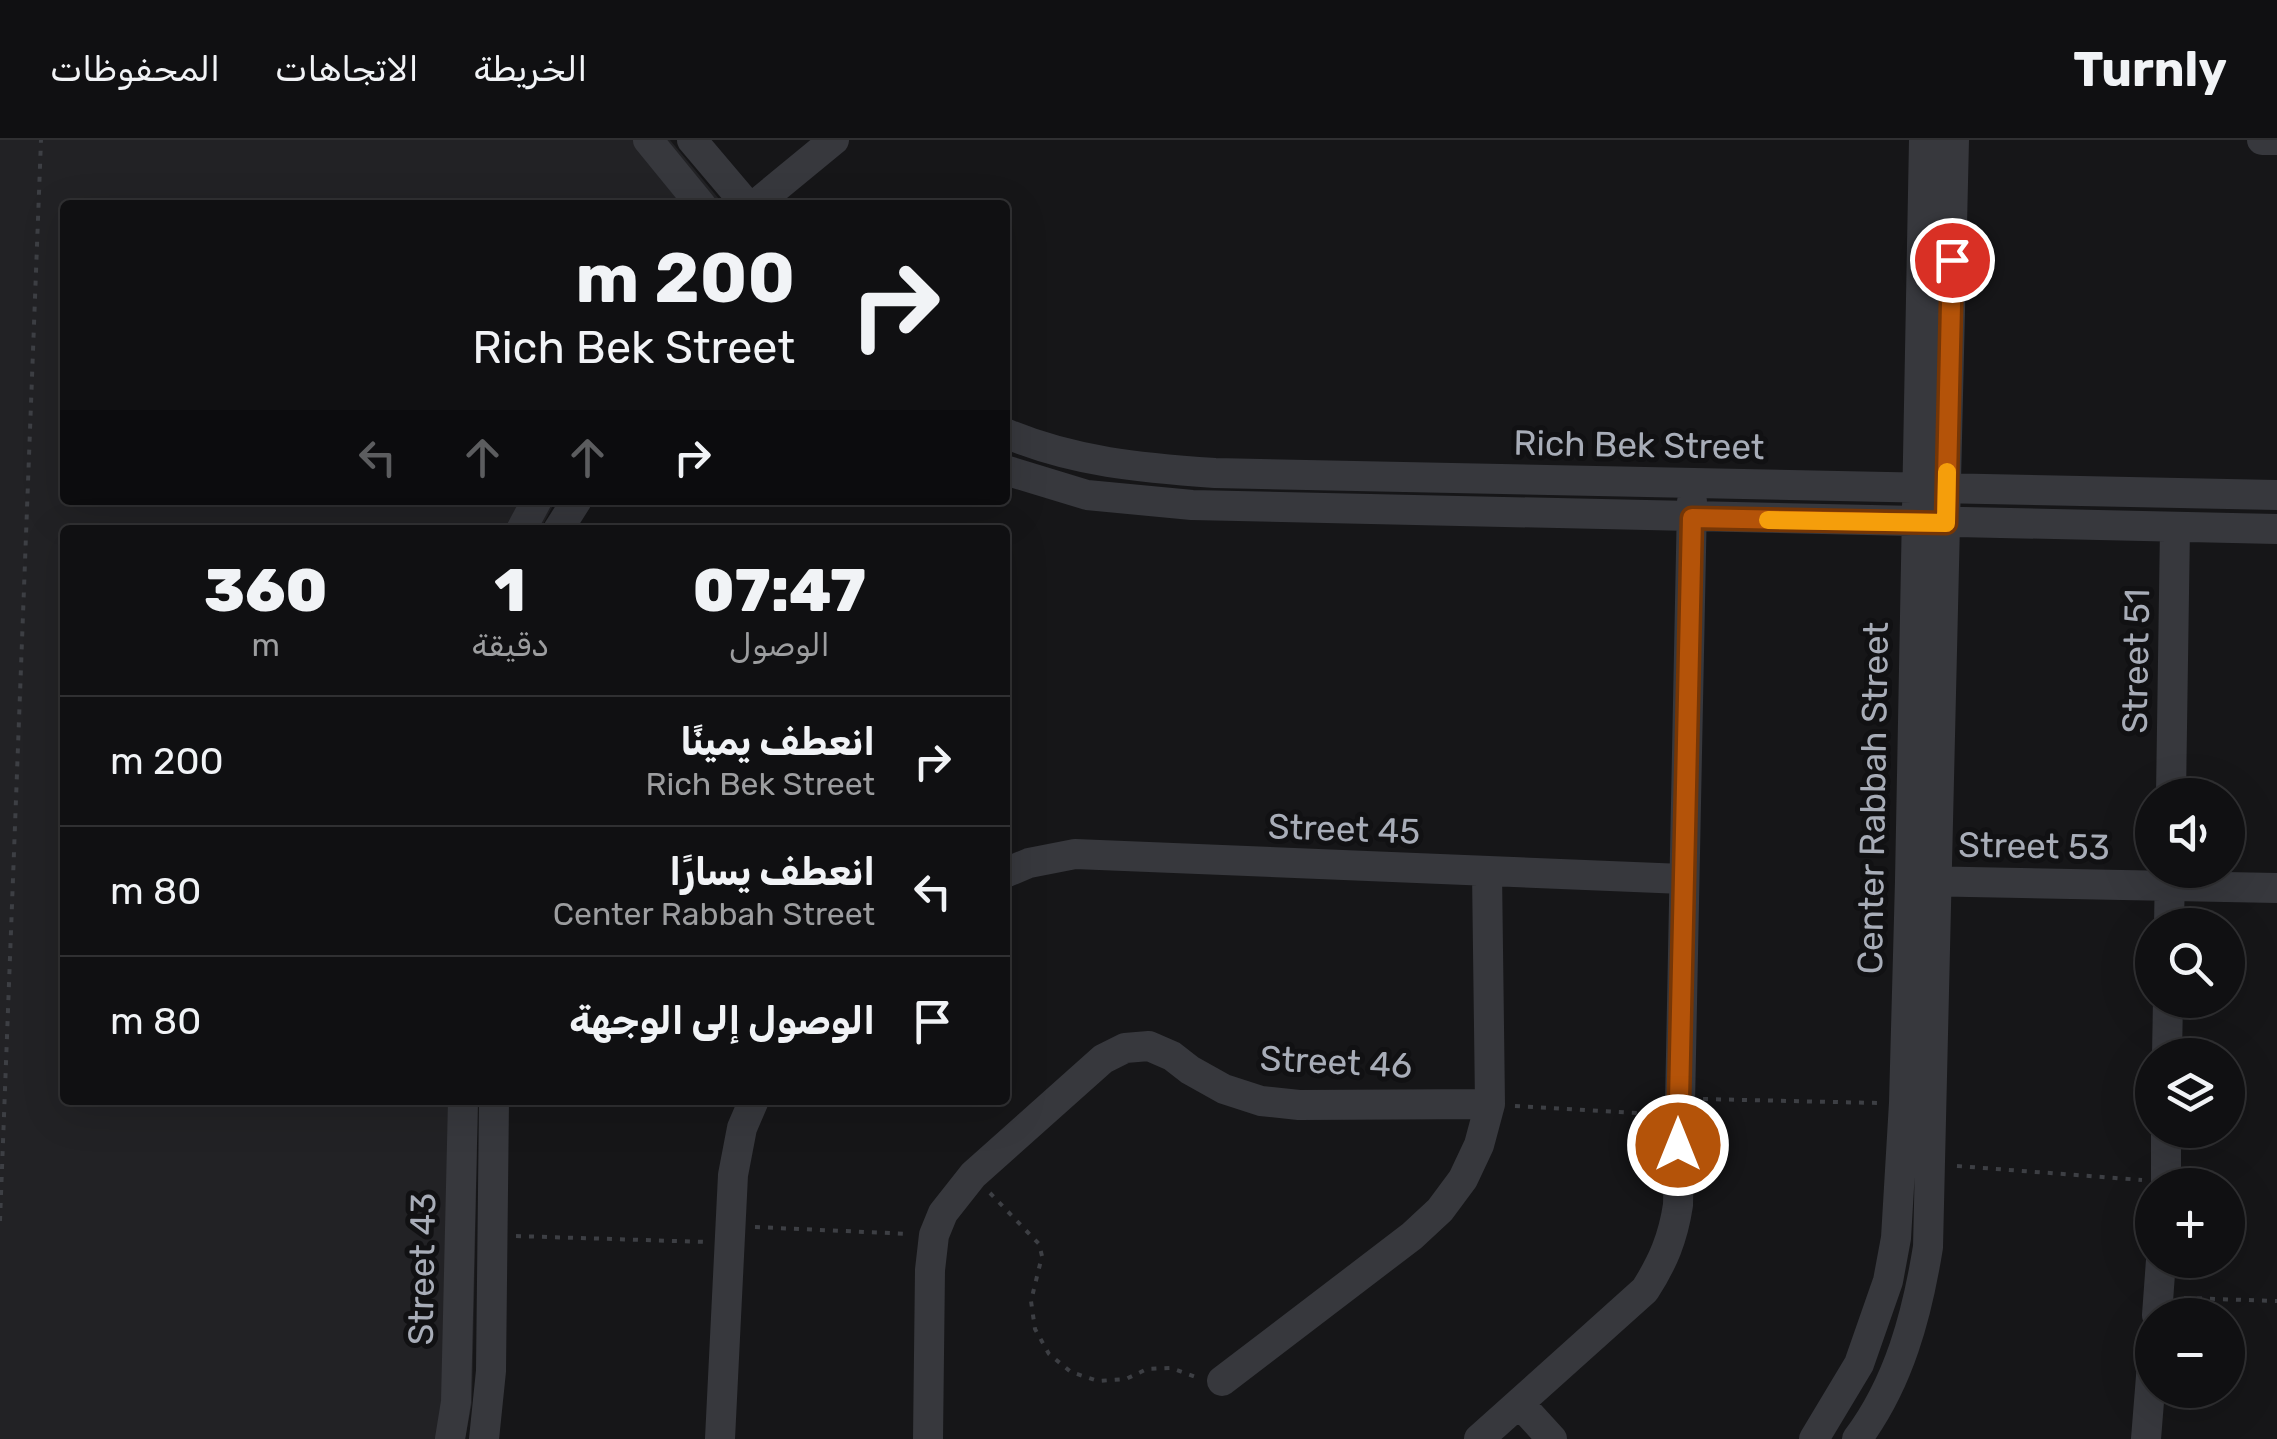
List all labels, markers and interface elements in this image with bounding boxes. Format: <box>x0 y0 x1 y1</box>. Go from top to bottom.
text: Turnly <box>2073 41 2227 98</box>
text: المحفوظات <box>50 48 220 90</box>
text: الاتجاهات <box>275 48 419 90</box>
text: الخريطة <box>474 48 587 90</box>
pin <box>1910 218 1995 303</box>
icon: arrive <box>1925 233 1980 288</box>
text: 200 m <box>575 237 795 320</box>
icon: right <box>830 240 960 370</box>
text: Rich Bek Street <box>472 321 795 374</box>
street label: Rich Bek Street <box>1513 422 1765 468</box>
icon: left <box>350 430 405 485</box>
icon: ahead <box>455 430 510 485</box>
icon: ahead <box>560 430 615 485</box>
icon: right <box>665 430 720 485</box>
text: 360 <box>204 555 327 626</box>
text: 1 <box>494 555 526 626</box>
text: 07:47 <box>693 555 866 626</box>
street label: Street 51 <box>2114 588 2158 734</box>
street label: Center Rabbah Street <box>1849 621 1897 975</box>
text: m <box>251 626 280 664</box>
text: دقيقة <box>471 626 549 664</box>
text: الوصول <box>729 626 830 664</box>
text: انعطف يمينًا <box>680 719 875 765</box>
icon: right <box>905 734 960 789</box>
text: 200 m <box>110 738 224 784</box>
text: Rich Bek Street <box>645 765 875 803</box>
map controls <box>2135 778 2245 1408</box>
button: sound <box>2135 778 2245 888</box>
street label: Street 45 <box>1267 805 1421 853</box>
street label: Street 53 <box>1958 824 2110 868</box>
text: انعطف يسارًا <box>669 849 875 895</box>
icon: left <box>905 864 960 919</box>
text: 80 m <box>110 868 201 914</box>
text: Center Rabbah Street <box>553 895 875 933</box>
button: search <box>2135 908 2245 1018</box>
icon: arrive <box>905 994 960 1049</box>
text: 80 m <box>110 998 201 1044</box>
text: الوصول إلى الوجهة <box>569 998 875 1044</box>
street label: Street 46 <box>1259 1037 1413 1087</box>
button: layers <box>2135 1038 2245 1148</box>
position arrow <box>1626 1093 1730 1197</box>
button: + <box>2135 1168 2245 1278</box>
street label: Street 43 <box>400 1192 444 1346</box>
button: − <box>2135 1298 2245 1408</box>

